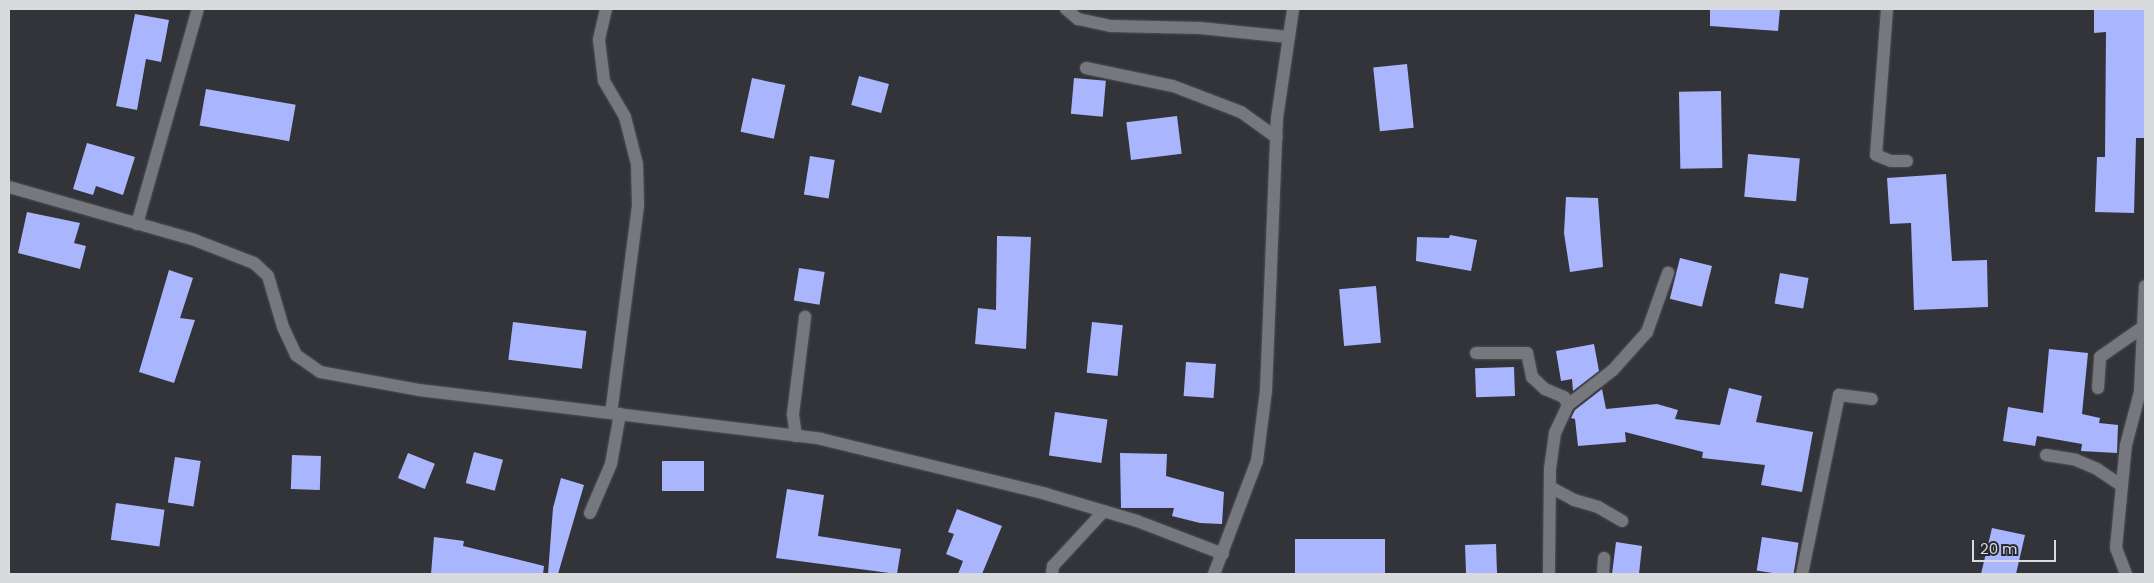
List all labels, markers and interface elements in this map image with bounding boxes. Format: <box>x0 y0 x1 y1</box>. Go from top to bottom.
scale bar <box>1974 530 2058 562</box>
text: 20 m <box>1980 538 2018 559</box>

